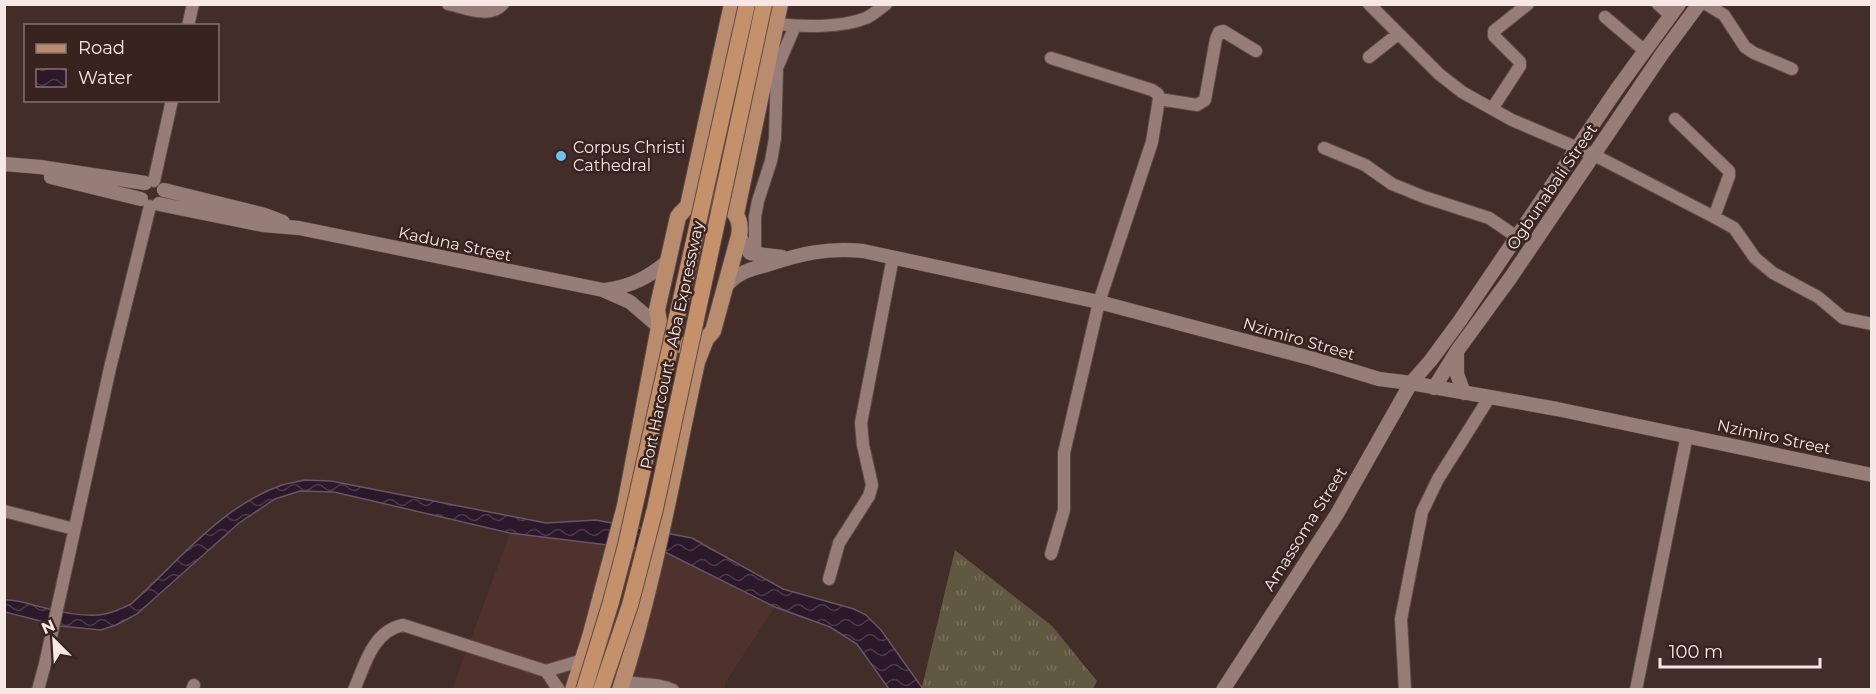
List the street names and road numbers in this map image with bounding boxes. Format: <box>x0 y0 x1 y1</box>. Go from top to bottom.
street label: Ogbunabali Street <box>1503 120 1601 254</box>
street label: Port Harcourt - Aba Expressway <box>636 219 708 471</box>
street label: Kaduna Street <box>397 223 514 265</box>
street label: Nzimiro Street <box>1241 314 1358 364</box>
street label: Nzimiro Street <box>1715 416 1833 458</box>
street label: Amassoma Street <box>1259 463 1351 594</box>

